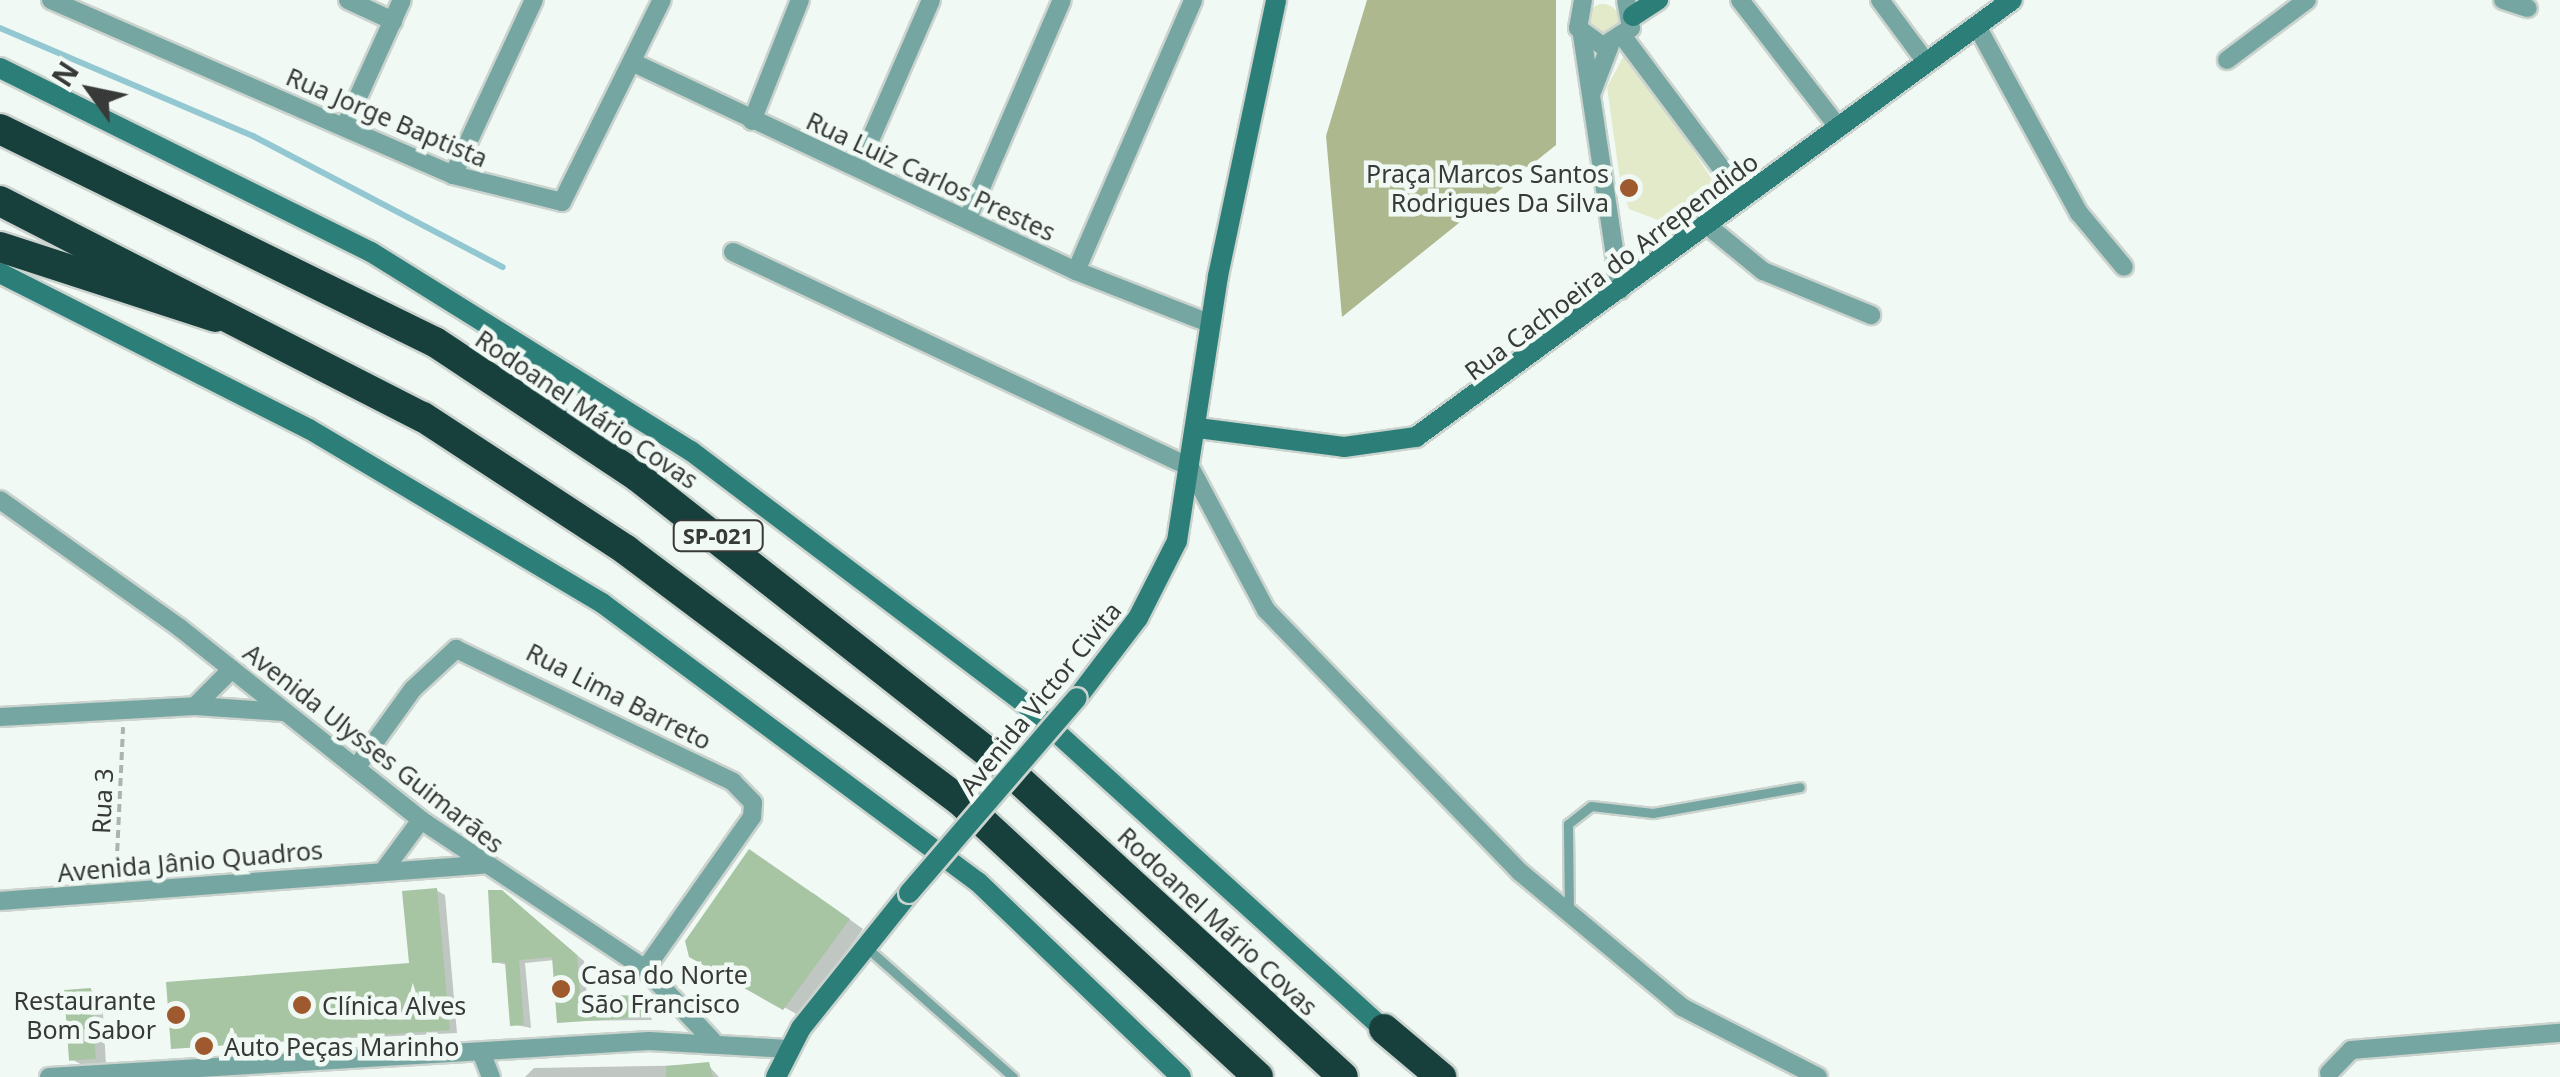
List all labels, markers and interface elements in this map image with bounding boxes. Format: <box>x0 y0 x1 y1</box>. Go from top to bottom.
north arrow <box>40 40 140 140</box>
text: N <box>43 54 87 94</box>
street label: Rua Jorge Baptista <box>282 61 492 173</box>
street label: Rua Luiz Carlos Prestes <box>802 105 1060 247</box>
street label: Rua Cachoeira do Arrependido <box>1458 146 1764 386</box>
place label: Praça Marcos Santos Rodrigues Da Silva <box>1366 159 1609 218</box>
marker: Praça Marcos Santos Rodrigues Da Silva <box>1618 177 1640 199</box>
street label: Rodoanel Mário Covas <box>470 323 704 495</box>
road number: SP-021 <box>670 519 766 553</box>
street label: Avenida Victor Civita <box>953 596 1127 800</box>
street label: Rua Lima Barreto <box>521 636 717 756</box>
street label: Avenida Ulysses Guimarães <box>238 637 510 859</box>
street label: Rua 3 <box>85 767 119 835</box>
street label: Rodoanel Mário Covas <box>1112 821 1324 1021</box>
street label: Avenida Jânio Quadros <box>56 834 324 888</box>
place label: Casa do Norte São Francisco <box>581 960 748 1019</box>
marker: Casa do Norte São Francisco <box>550 978 572 1000</box>
place label: Restaurante Bom Sabor <box>13 986 156 1045</box>
place label: Clínica Alves <box>322 990 466 1020</box>
marker: Clínica Alves <box>291 994 313 1016</box>
marker: Restaurante Bom Sabor <box>165 1004 187 1026</box>
place label: Auto Peças Marinho <box>224 1031 459 1061</box>
marker: Auto Peças Marinho <box>193 1035 215 1057</box>

